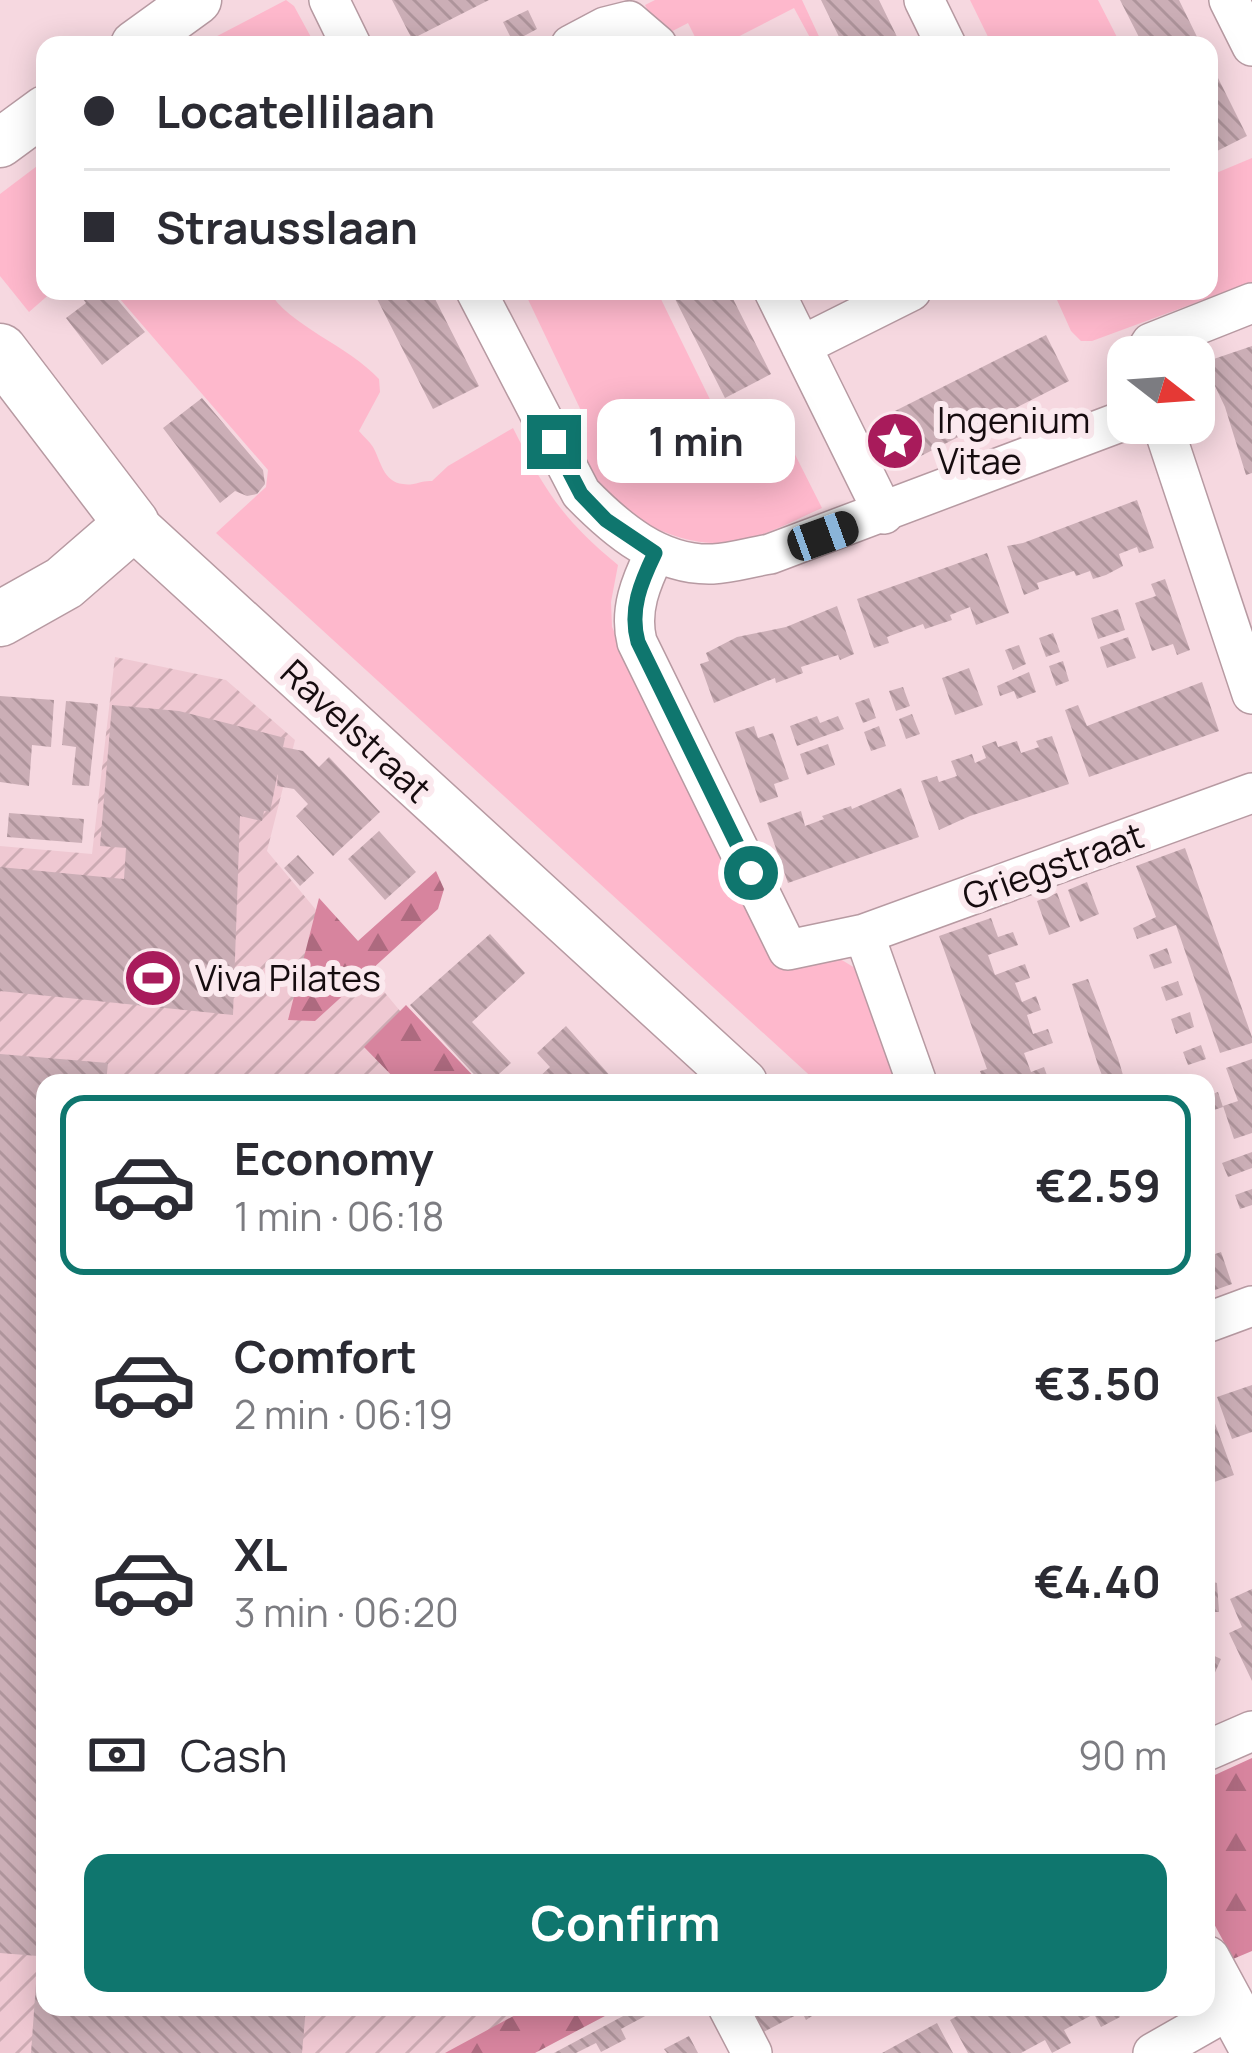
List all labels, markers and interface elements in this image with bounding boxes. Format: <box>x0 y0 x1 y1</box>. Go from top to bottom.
text: Locatellilaan <box>156 80 435 142</box>
text: Strausslaan <box>156 196 418 258</box>
north arrow <box>1107 336 1215 444</box>
map controls <box>1107 336 1215 444</box>
place label: Ingenium Vitae <box>937 395 1090 485</box>
callout: 1 min <box>596 400 794 484</box>
place icon: Ingenium Vitae <box>864 410 926 472</box>
text: 1 min <box>648 414 744 468</box>
route end <box>527 415 581 469</box>
car <box>783 507 863 565</box>
street label: Ravelstraat <box>271 648 442 813</box>
street label: Griegstraat <box>956 810 1150 921</box>
route start <box>724 846 778 900</box>
sports icon: Viva Pilates <box>122 947 184 1009</box>
place label: Viva Pilates <box>195 953 381 1002</box>
text: Economy <box>234 1127 434 1189</box>
icon: car <box>90 1131 198 1239</box>
text: €2.59 <box>1035 1154 1161 1216</box>
text: 1 min · 06:18 <box>234 1189 444 1243</box>
text: Comfort <box>234 1325 417 1387</box>
icon: car <box>90 1329 198 1437</box>
text: €3.50 <box>1034 1352 1161 1414</box>
text: 2 min · 06:19 <box>234 1387 453 1441</box>
text: XL <box>234 1523 288 1585</box>
icon: car <box>90 1527 198 1635</box>
text: €4.40 <box>1034 1550 1161 1612</box>
text: 3 min · 06:20 <box>234 1585 459 1639</box>
icon: cash <box>84 1722 150 1788</box>
text: Cash <box>180 1724 288 1786</box>
text: 90 m <box>1078 1728 1167 1782</box>
button: Confirm <box>84 1854 1167 1992</box>

